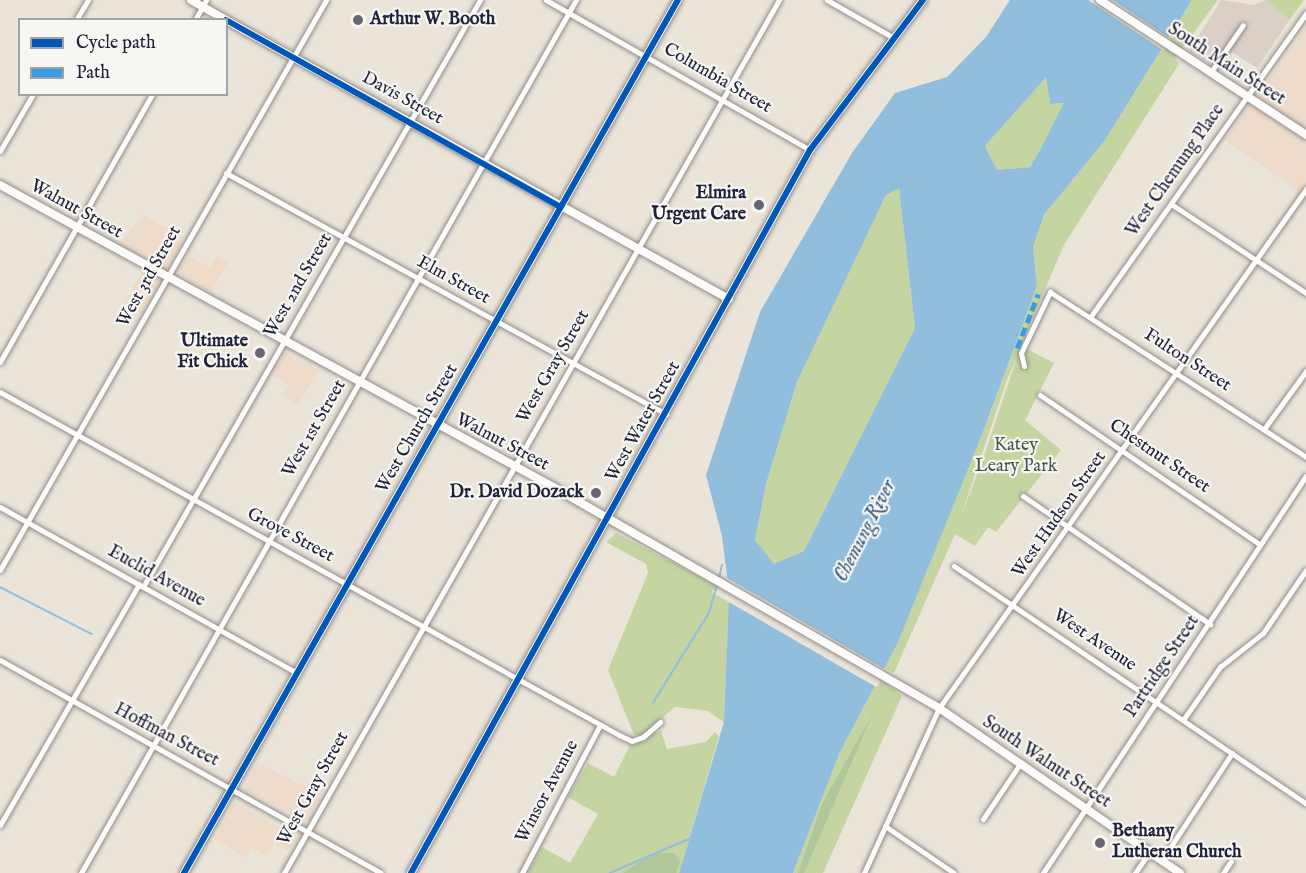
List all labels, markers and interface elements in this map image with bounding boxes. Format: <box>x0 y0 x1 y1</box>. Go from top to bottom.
place label: Arthur W. Booth <box>370 9 495 31</box>
marker: Arthur W. Booth <box>351 13 365 27</box>
legend <box>18 18 228 96</box>
street label: South Main Street <box>1163 19 1289 111</box>
text: Cycle path <box>76 32 156 55</box>
street label: Columbia Street <box>659 39 775 119</box>
text: Path <box>76 62 110 85</box>
street label: Davis Street <box>357 68 447 130</box>
street label: West Chemung Place <box>1122 100 1230 242</box>
street label: Walnut Street <box>26 176 126 244</box>
place label: Elmira Urgent Care <box>651 184 746 226</box>
marker: Elmira Urgent Care <box>750 196 768 214</box>
street label: West 3rd Street <box>113 223 187 331</box>
street label: West 2nd Street <box>260 230 338 342</box>
street label: Elm Street <box>413 252 493 310</box>
street label: West Gray Street <box>513 307 595 427</box>
street label: Fulton Street <box>1139 325 1235 397</box>
place label: Ultimate Fit Chick <box>177 332 248 374</box>
marker: Ultimate Fit Chick <box>253 346 267 360</box>
street label: West Water Street <box>602 358 686 486</box>
street label: West Church Street <box>372 361 464 497</box>
street label: West 1st Street <box>278 376 352 482</box>
street label: Walnut Street <box>452 409 552 477</box>
street label: Chestnut Street <box>1105 415 1213 499</box>
park label: Katey Leary Park <box>975 436 1057 478</box>
street label: West Hudson Street <box>1008 448 1112 582</box>
water label: Chemung River <box>829 476 901 586</box>
place label: Dr. David Dozack <box>449 482 584 504</box>
marker: Dr. David Dozack <box>589 486 603 500</box>
street label: Grove Street <box>243 504 337 568</box>
street label: Euclid Avenue <box>104 541 208 613</box>
street label: West Avenue <box>1048 605 1140 677</box>
street label: Partridge Street <box>1121 612 1205 722</box>
street label: Hoffman Street <box>110 699 222 773</box>
street label: South Walnut Street <box>978 712 1114 814</box>
street label: West Gray Street <box>274 728 354 850</box>
street label: Winsor Avenue <box>512 737 584 847</box>
place label: Bethany Lutheran Church <box>1112 822 1242 864</box>
marker: Bethany Lutheran Church <box>1093 836 1107 850</box>

